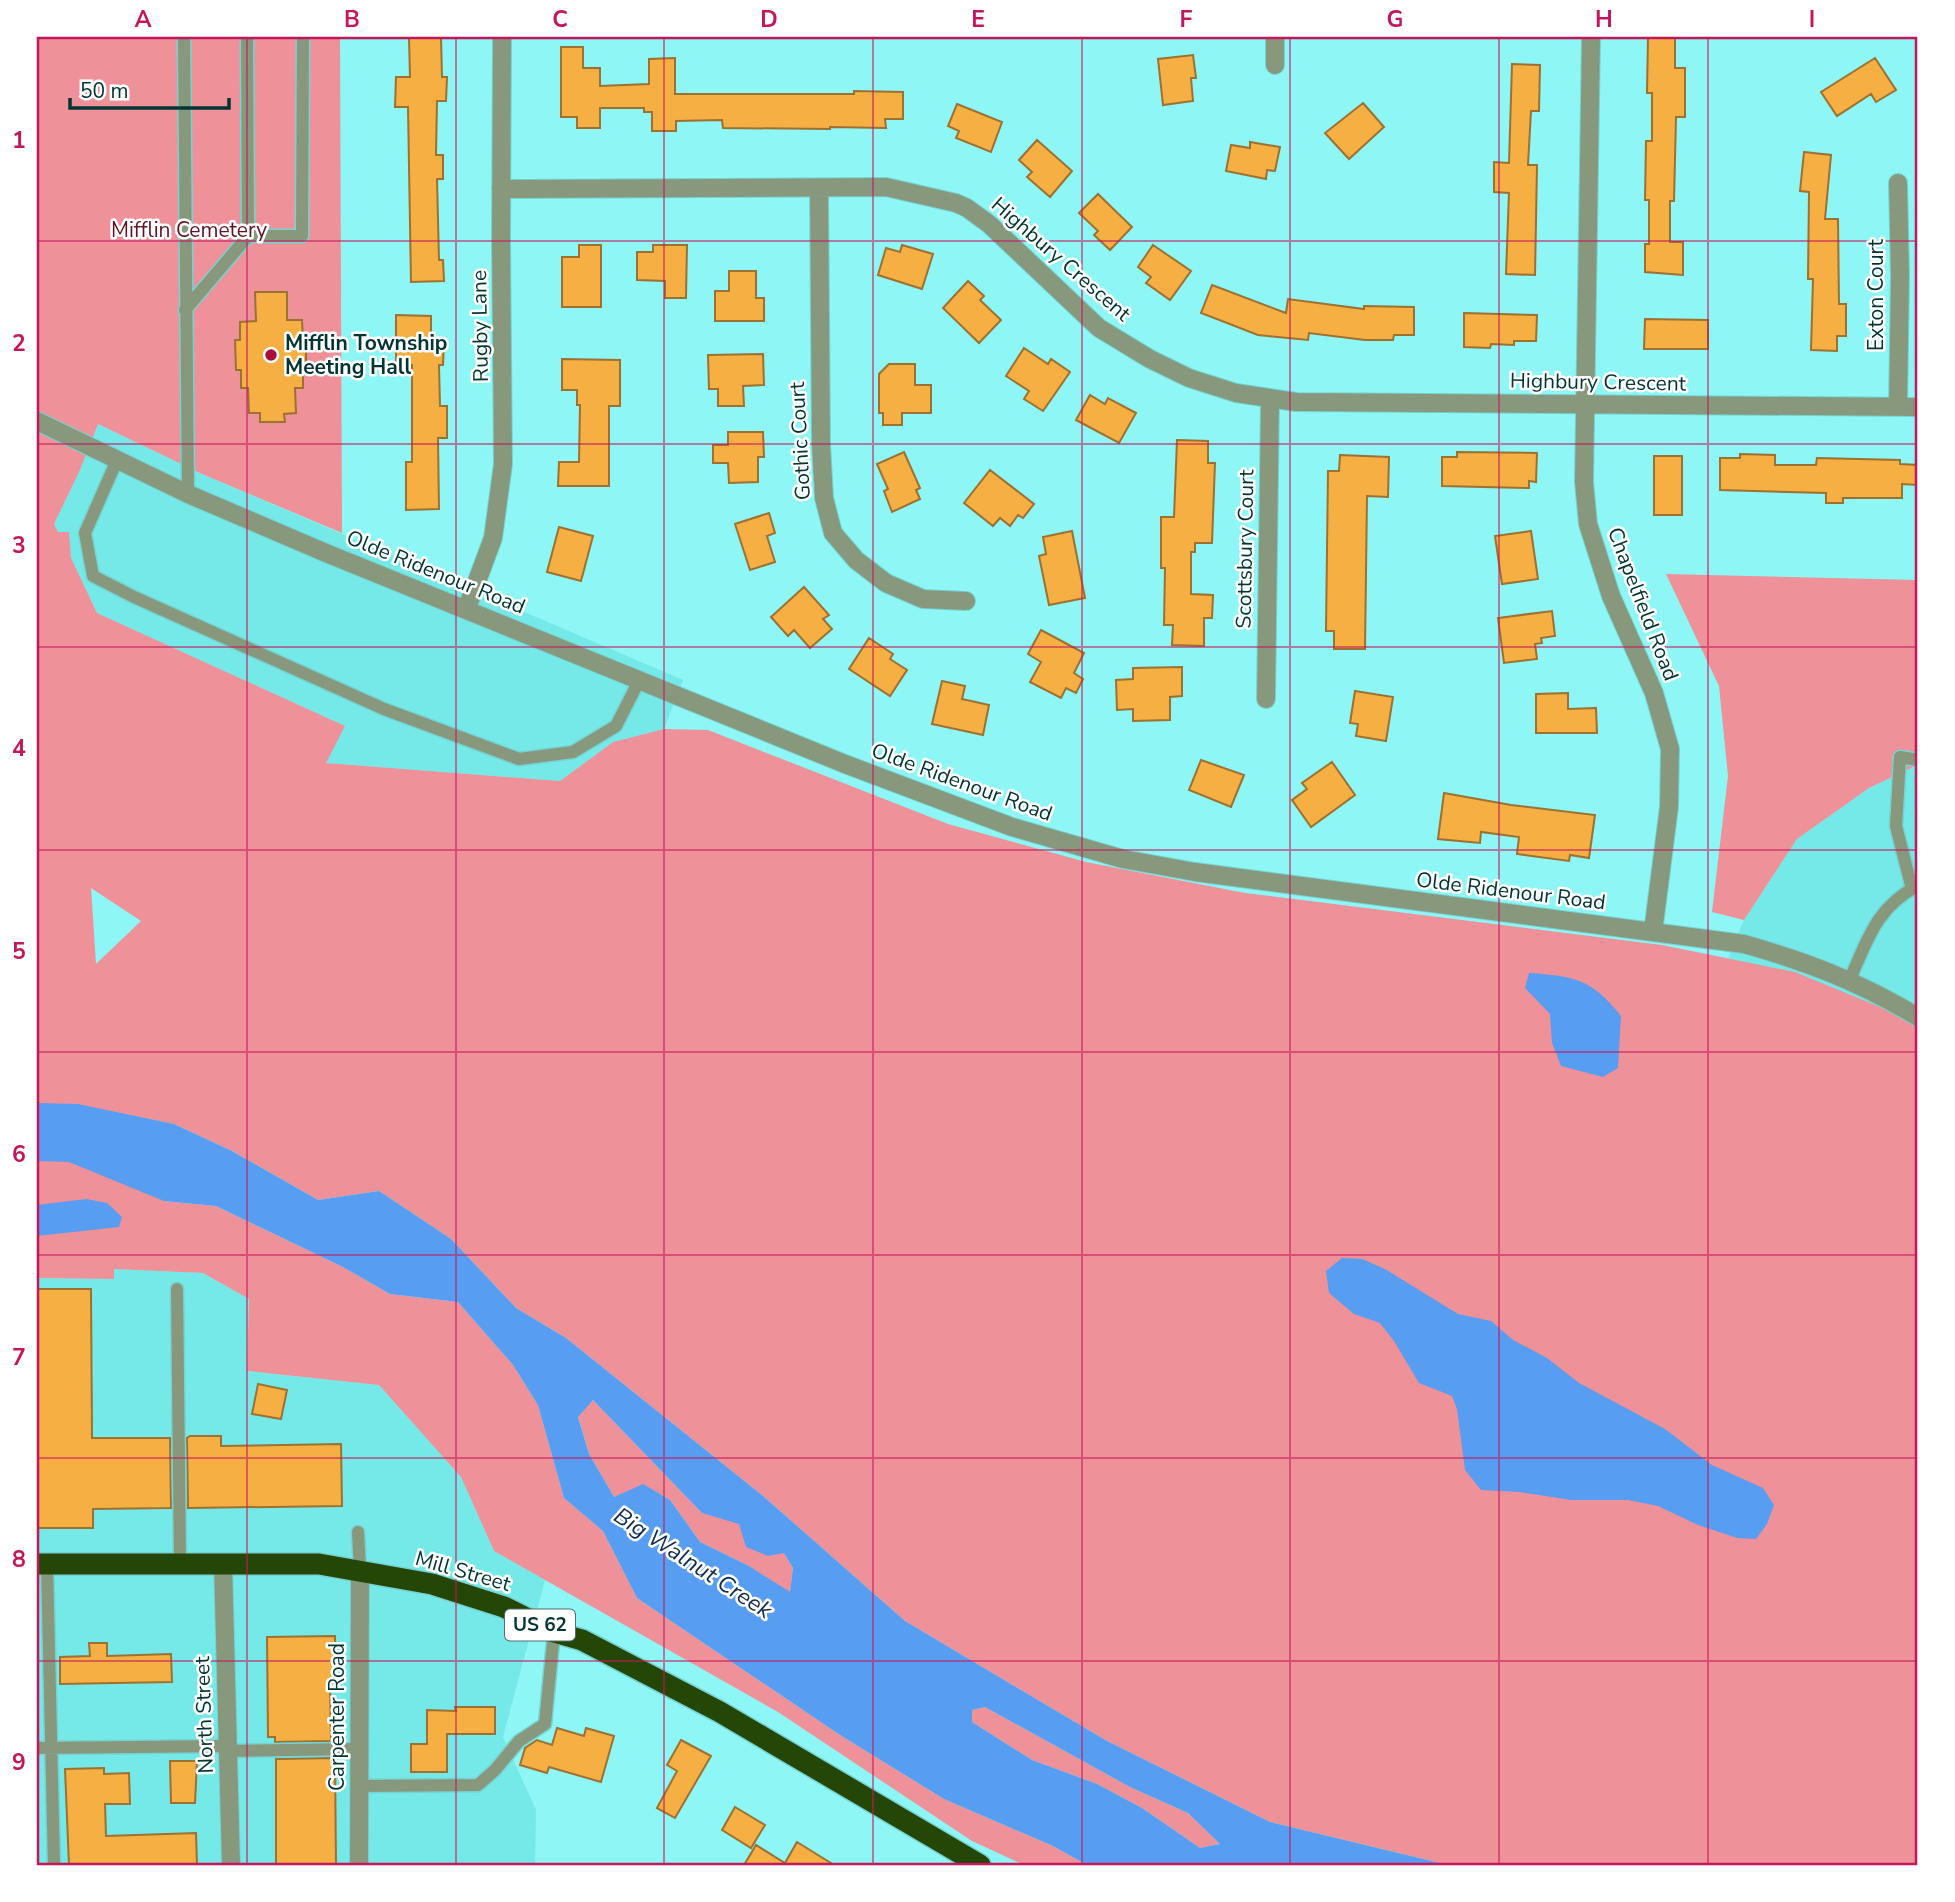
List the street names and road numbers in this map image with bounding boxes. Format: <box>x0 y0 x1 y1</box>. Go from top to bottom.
street label: Highbury Crescent <box>985 191 1137 328</box>
street label: Exton Court <box>1862 238 1890 351</box>
street label: Rugby Lane <box>465 270 495 382</box>
street label: Highbury Crescent <box>1510 366 1687 398</box>
street label: Gothic Court <box>783 381 817 501</box>
street label: Scottsbury Court <box>1230 469 1260 629</box>
street label: Olde Ridenour Road <box>342 523 530 621</box>
street label: Chapelfield Road <box>1601 523 1685 685</box>
street label: Olde Ridenour Road <box>868 736 1056 828</box>
street label: Olde Ridenour Road <box>1415 865 1607 917</box>
street label: Mill Street <box>412 1544 515 1598</box>
road number: US 62 <box>505 1610 575 1640</box>
street label: Carpenter Road <box>323 1643 351 1791</box>
street label: North Street <box>188 1655 220 1774</box>

